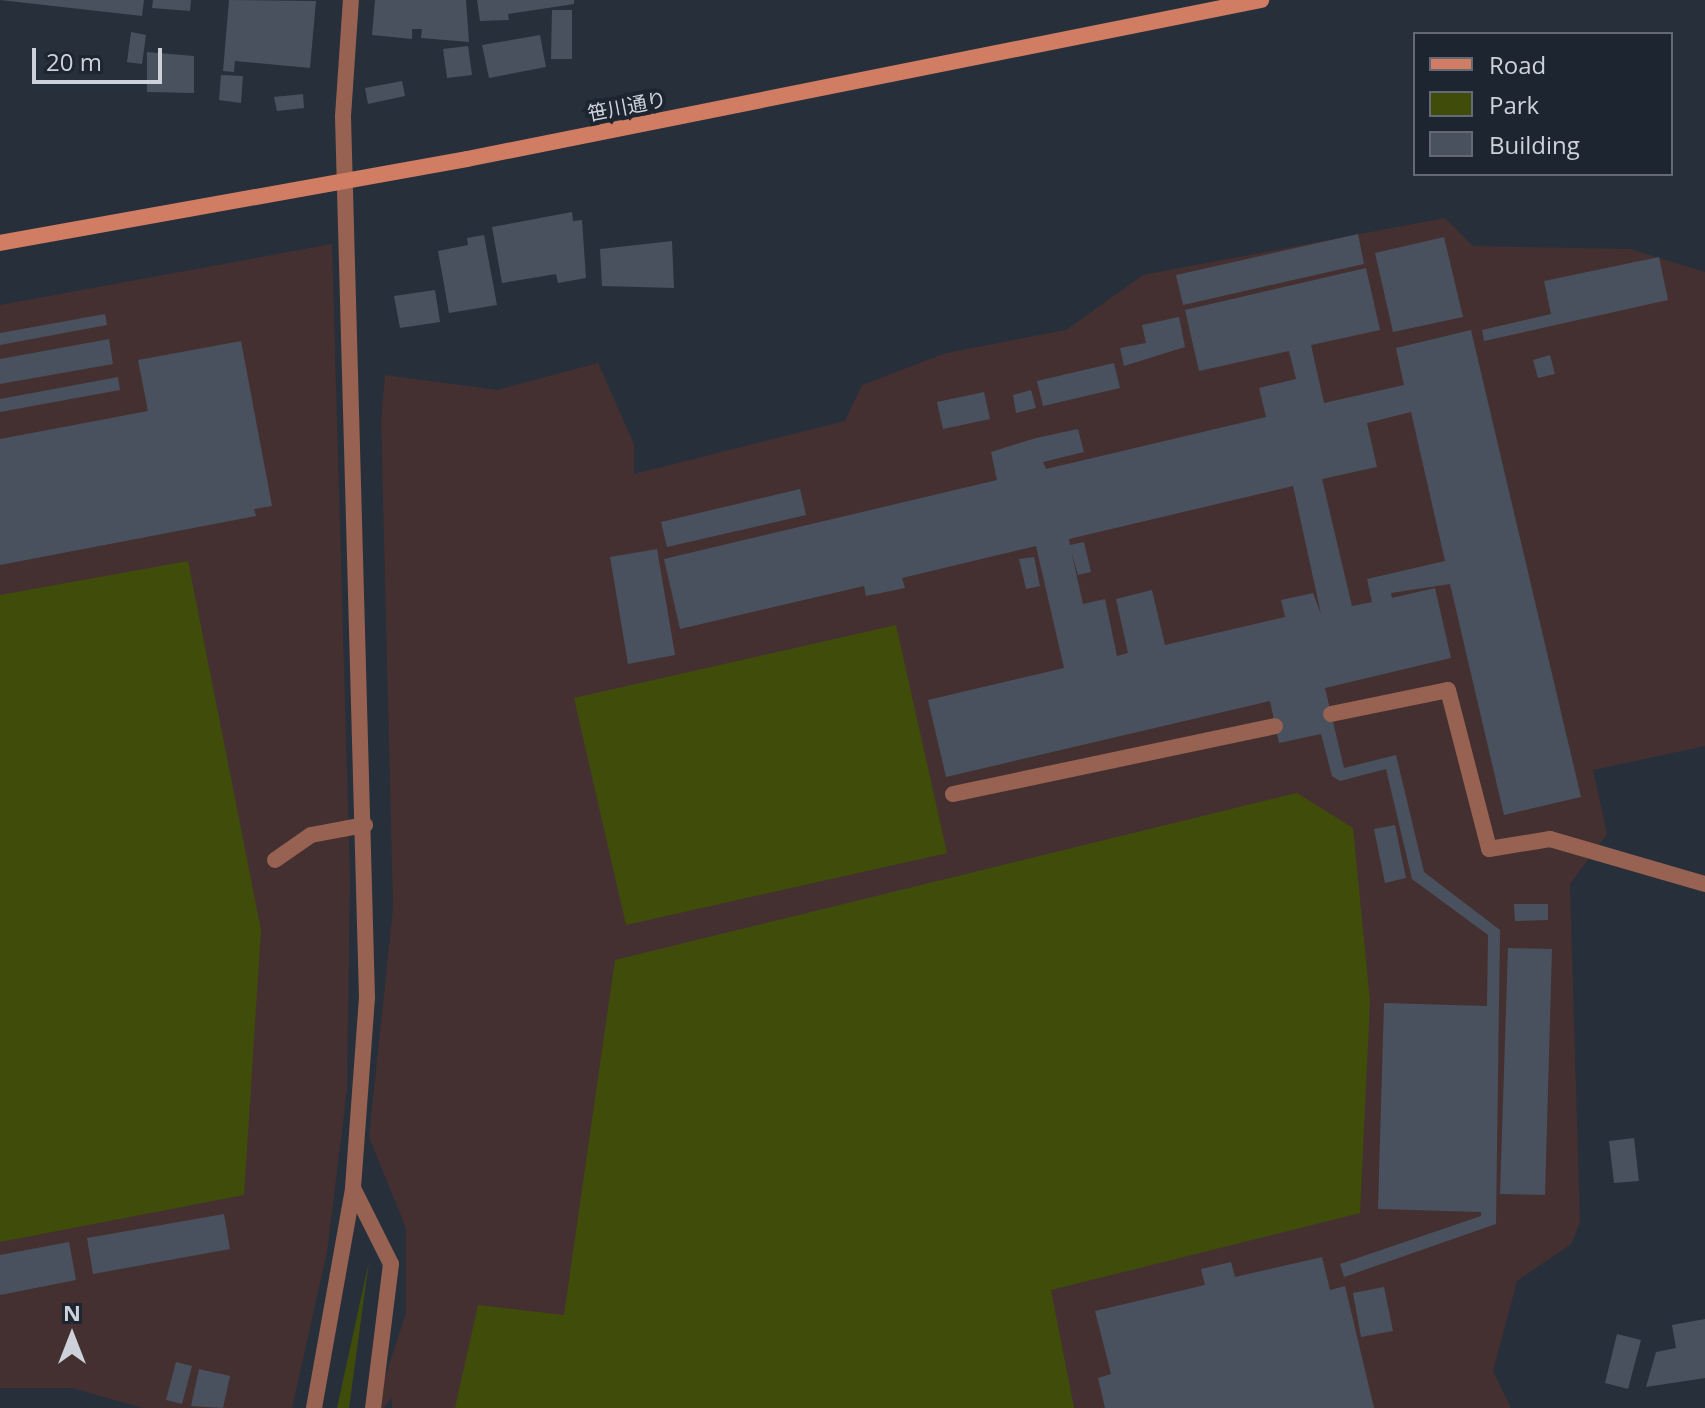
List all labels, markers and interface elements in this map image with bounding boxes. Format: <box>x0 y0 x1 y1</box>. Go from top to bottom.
scale bar <box>36 32 166 82</box>
legend <box>1413 32 1673 176</box>
text: 20 m <box>46 45 102 78</box>
text: Road <box>1489 48 1546 81</box>
street label: 笹川通り <box>585 87 669 125</box>
text: Park <box>1489 88 1539 121</box>
text: Building <box>1489 128 1580 161</box>
north arrow <box>32 1296 112 1376</box>
text: N <box>63 1297 81 1327</box>

